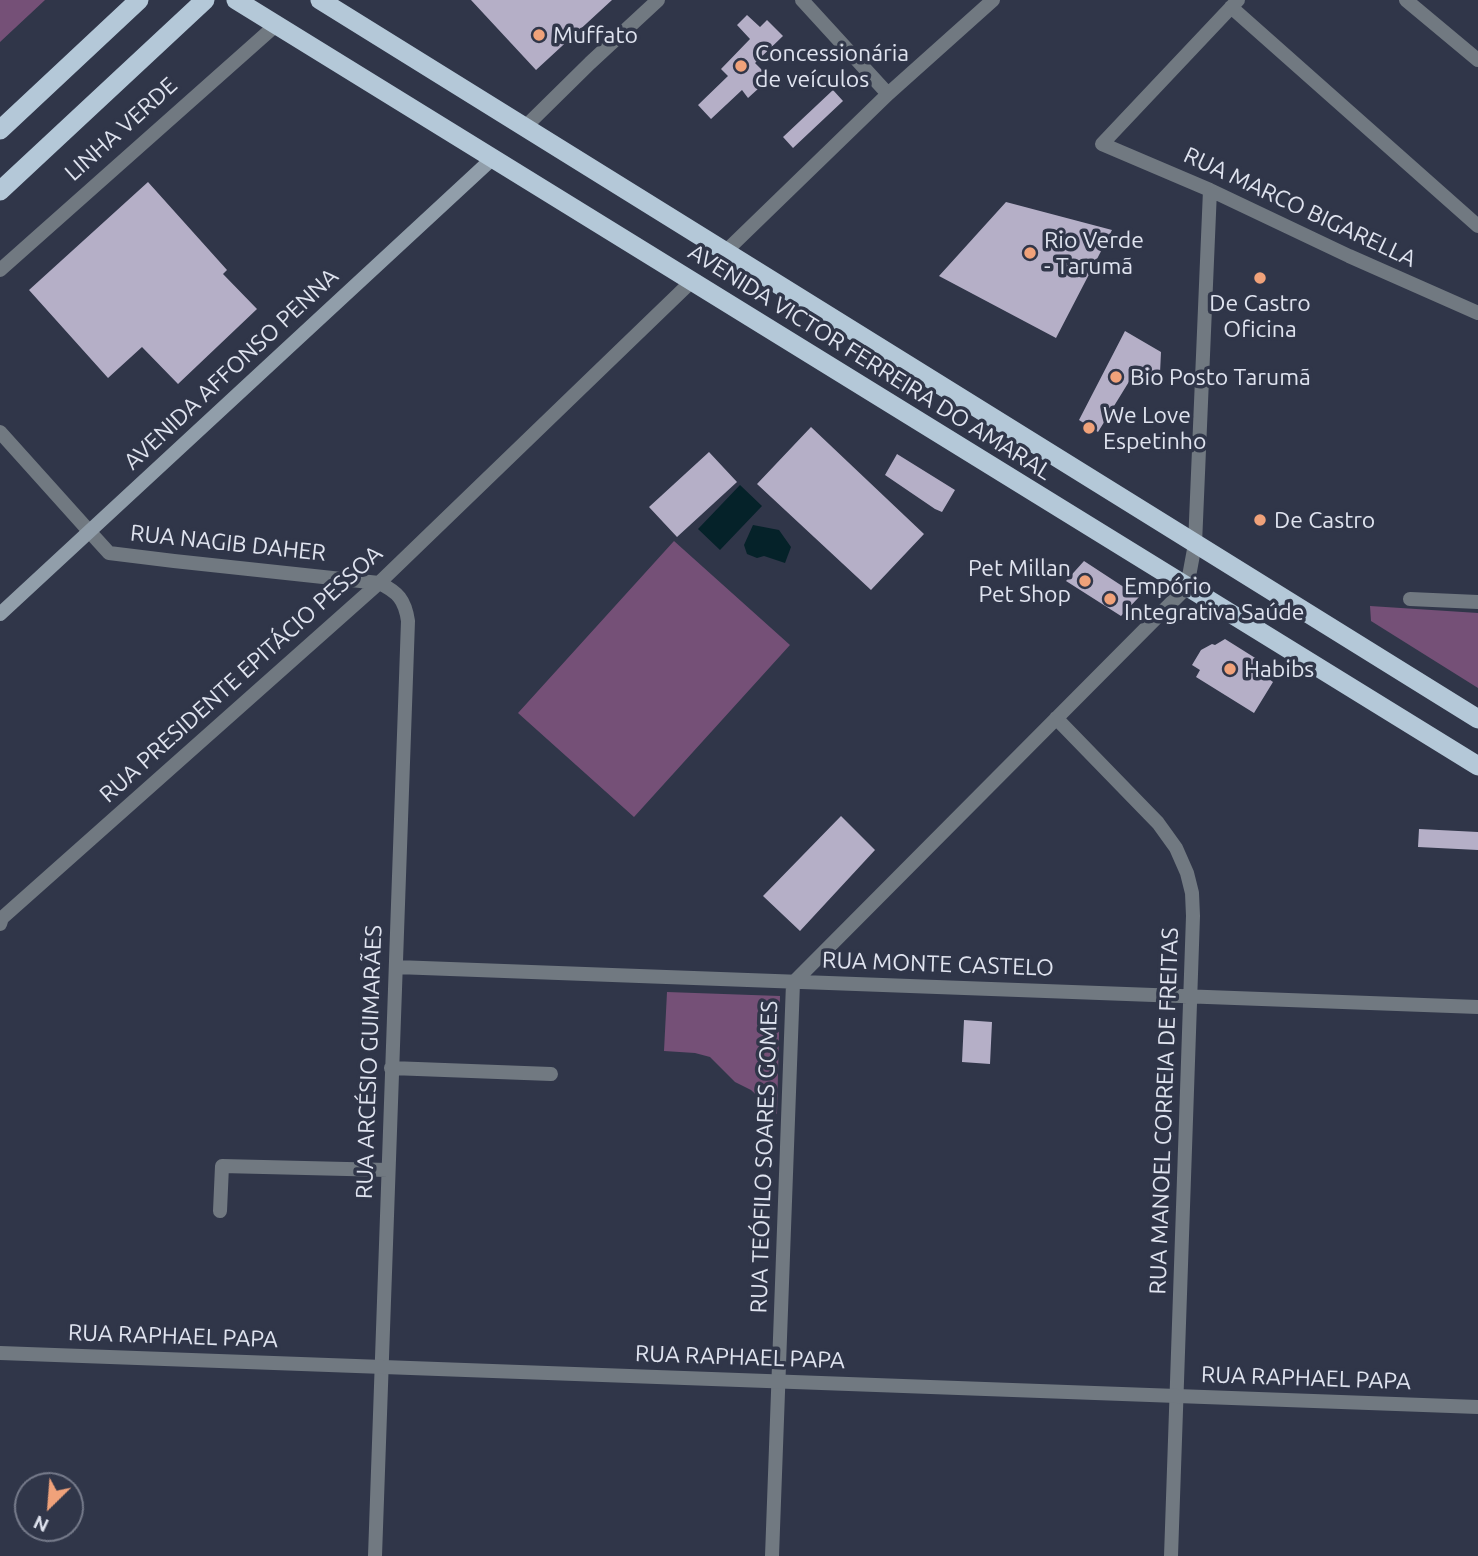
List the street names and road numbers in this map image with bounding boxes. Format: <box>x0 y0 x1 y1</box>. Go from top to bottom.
street label: LINHA VERDE <box>59 71 183 187</box>
street label: RUA MARCO BIGARELLA <box>1179 141 1421 273</box>
street label: AVENIDA VICTOR FERREIRA DO AMARAL <box>683 238 1057 486</box>
street label: AVENIDA AFFONSO PENNA <box>118 262 344 476</box>
street label: RUA NAGIB DAHER <box>129 519 327 567</box>
street label: RUA PRESIDENTE EPITÁCIO PESSOA <box>94 540 388 808</box>
street label: RUA ARCÉSIO GUIMARÃES <box>350 925 388 1199</box>
street label: RUA MANOEL CORREIA DE FREITAS <box>1144 927 1184 1295</box>
street label: RUA MONTE CASTELO <box>822 946 1054 982</box>
street label: RUA TEÓFILO SOARES GOMES <box>745 1000 783 1314</box>
street label: RUA RAPHAEL PAPA <box>67 1319 279 1353</box>
street label: RUA RAPHAEL PAPA <box>634 1340 846 1374</box>
street label: RUA RAPHAEL PAPA <box>1200 1361 1412 1395</box>

